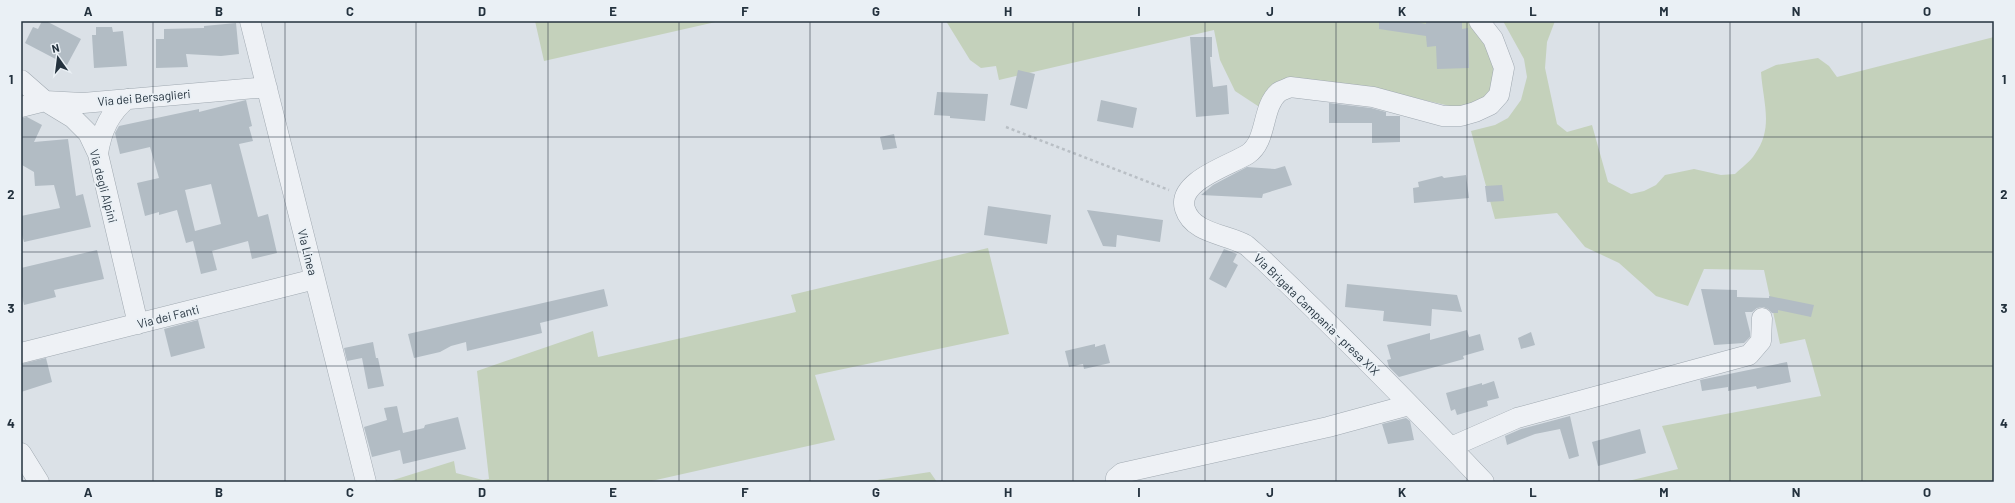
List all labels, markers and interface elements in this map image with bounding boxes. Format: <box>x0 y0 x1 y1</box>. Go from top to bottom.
text: A <box>84 3 93 19</box>
text: B <box>215 3 223 19</box>
text: C <box>346 3 354 19</box>
text: D <box>478 3 486 19</box>
text: E <box>609 3 617 19</box>
text: F <box>741 3 749 19</box>
text: G <box>872 3 880 19</box>
text: H <box>1004 3 1012 19</box>
text: I <box>1137 3 1141 19</box>
text: J <box>1266 3 1274 19</box>
text: K <box>1398 3 1406 19</box>
text: L <box>1529 3 1537 19</box>
text: M <box>1659 3 1669 19</box>
text: N <box>1792 3 1800 19</box>
text: O <box>1923 3 1931 19</box>
north arrow <box>38 38 78 78</box>
text: N <box>50 41 61 55</box>
text: 1 <box>9 71 13 87</box>
text: 1 <box>2002 71 2006 87</box>
street label: Via dei Bersaglieri <box>97 86 191 108</box>
street label: Via degli Alpini <box>87 148 121 224</box>
text: 2 <box>7 186 15 202</box>
text: 2 <box>2000 186 2008 202</box>
street label: Via Linea <box>295 227 321 277</box>
street label: Via Brigata Campania - presa XIX <box>1251 250 1383 378</box>
text: 3 <box>7 300 15 316</box>
text: 3 <box>2000 300 2008 316</box>
street label: Via dei Fanti <box>135 302 201 330</box>
text: 4 <box>7 415 15 431</box>
text: 4 <box>2000 415 2008 431</box>
text: A <box>84 484 93 500</box>
text: B <box>215 484 223 500</box>
text: C <box>346 484 354 500</box>
text: D <box>478 484 486 500</box>
text: E <box>609 484 617 500</box>
text: F <box>741 484 749 500</box>
text: G <box>872 484 880 500</box>
text: H <box>1004 484 1012 500</box>
text: I <box>1137 484 1141 500</box>
text: J <box>1266 484 1274 500</box>
text: K <box>1398 484 1406 500</box>
text: L <box>1529 484 1537 500</box>
text: M <box>1659 484 1669 500</box>
text: N <box>1792 484 1800 500</box>
text: O <box>1923 484 1931 500</box>

